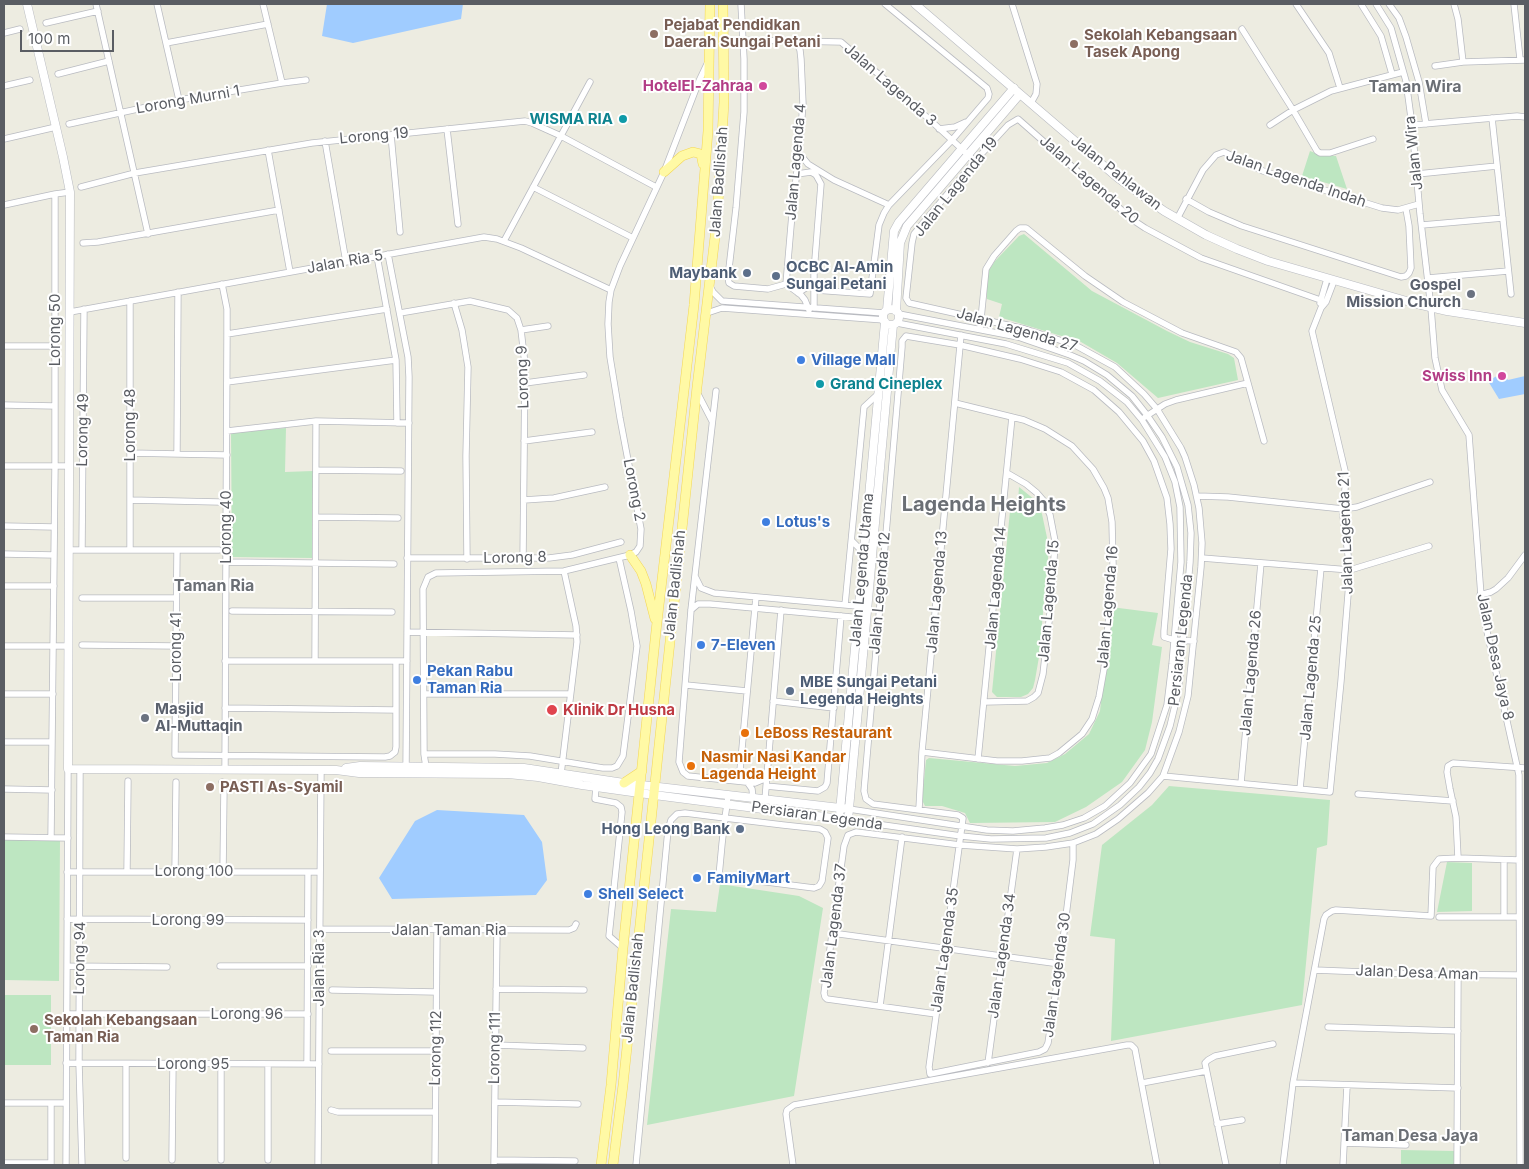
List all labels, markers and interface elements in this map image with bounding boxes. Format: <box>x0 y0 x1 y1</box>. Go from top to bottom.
place label: Pejabat Pendidkan Daerah Sungai Petani <box>664 16 820 51</box>
scale bar <box>22 20 116 52</box>
place label: Sekolah Kebangsaan Tasek Apong <box>1084 26 1237 61</box>
marker: Pejabat Pendidkan Daerah Sungai Petani <box>648 28 660 40</box>
text: 100 m <box>28 29 70 48</box>
marker: Sekolah Kebangsaan Tasek Apong <box>1068 38 1080 50</box>
street label: Jalan Lagenda 3 <box>840 40 940 130</box>
place label: HotelEl-Zahraa <box>643 77 753 95</box>
district label: Taman Wira <box>1369 77 1461 97</box>
marker: HotelEl-Zahraa <box>757 80 769 92</box>
street label: Lorong Murni 1 <box>135 82 241 118</box>
street label: Jalan Lagenda 4 <box>782 103 810 221</box>
place label: WISMA RIA <box>529 110 613 128</box>
marker: WISMA RIA <box>617 113 629 125</box>
street label: Jalan Wira <box>1401 115 1427 191</box>
street label: Lorong 19 <box>339 124 409 148</box>
street label: Jalan Badlishah <box>706 126 732 238</box>
street label: Jalan Lagenda 20 <box>1035 132 1143 228</box>
street label: Jalan Pahlawan <box>1067 132 1165 214</box>
street label: Jalan Lagenda 19 <box>910 134 1002 240</box>
street label: Jalan Lagenda Indah <box>1224 147 1368 211</box>
street label: Jalan Ria 5 <box>305 246 385 278</box>
place label: OCBC Al-Amin Sungai Petani <box>786 258 893 293</box>
place label: Maybank <box>669 264 737 282</box>
marker: Maybank <box>741 267 753 279</box>
marker: OCBC Al-Amin Sungai Petani <box>770 270 782 282</box>
place label: Gospel Mission Church <box>1346 276 1461 311</box>
marker: Gospel Mission Church <box>1465 288 1477 300</box>
street label: Lorong 50 <box>46 294 64 366</box>
street label: Jalan Lagenda 27 <box>954 304 1080 356</box>
street label: Lorong 9 <box>513 345 533 409</box>
place label: Village Mall <box>811 351 896 369</box>
marker: Village Mall <box>795 354 807 366</box>
place label: Swiss Inn <box>1422 367 1492 385</box>
marker: Swiss Inn <box>1496 370 1508 382</box>
place label: Grand Cineplex <box>830 375 943 393</box>
marker: Grand Cineplex <box>814 378 826 390</box>
street label: Lorong 48 <box>121 388 139 462</box>
street label: Lorong 49 <box>73 393 93 467</box>
street label: Lorong 2 <box>619 457 649 523</box>
street label: Jalan Lagenda 21 <box>1335 471 1357 595</box>
street label: Lorong 40 <box>217 490 235 564</box>
street label: Jalan Legenda Utama <box>846 492 878 648</box>
district label: Lagenda Heights <box>902 493 1066 517</box>
place label: Lotus's <box>776 513 830 531</box>
marker: Lotus's <box>760 516 772 528</box>
street label: Jalan Lagenda 14 <box>982 526 1010 650</box>
street label: Jalan Badlishah <box>660 529 690 641</box>
street label: Jalan Lagenda 13 <box>923 530 951 654</box>
street label: Jalan Legenda 12 <box>866 531 894 655</box>
street label: Jalan Lagenda 15 <box>1035 539 1063 663</box>
street label: Jalan Lagenda 16 <box>1094 545 1122 669</box>
street label: Lorong 8 <box>483 548 547 568</box>
street label: Persiaran Legenda <box>1165 573 1197 707</box>
district label: Taman Ria <box>174 576 254 596</box>
street label: Jalan Desa Jaya 8 <box>1473 592 1517 722</box>
street label: Jalan Lagenda 26 <box>1237 609 1265 737</box>
street label: Lorong 41 <box>167 612 185 682</box>
street label: Jalan Lagenda 25 <box>1297 614 1325 742</box>
place label: 7-Eleven <box>711 636 776 654</box>
marker: 7-Eleven <box>695 639 707 651</box>
place label: Pekan Rabu Taman Ria <box>427 662 513 697</box>
place label: MBE Sungai Petani Legenda Heights <box>800 673 937 708</box>
marker: Pekan Rabu Taman Ria <box>411 674 423 686</box>
marker: MBE Sungai Petani Legenda Heights <box>784 685 796 697</box>
place label: Masjid Al-Muttaqin <box>155 700 243 735</box>
place label: Klinik Dr Husna <box>563 701 675 719</box>
marker: Klinik Dr Husna <box>545 703 559 717</box>
marker: Masjid Al-Muttaqin <box>139 712 151 724</box>
place label: LeBoss Restaurant <box>755 724 892 742</box>
marker: LeBoss Restaurant <box>739 727 751 739</box>
place label: Nasmir Nasi Kandar Lagenda Height <box>701 748 846 783</box>
marker: Nasmir Nasi Kandar Lagenda Height <box>685 760 697 772</box>
place label: PASTI As-Syamil <box>220 778 343 796</box>
marker: PASTI As-Syamil <box>204 781 216 793</box>
street label: Persiaran Legenda <box>750 798 884 834</box>
place label: Hong Leong Bank <box>602 820 730 838</box>
marker: Hong Leong Bank <box>734 823 746 835</box>
street label: Lorong 100 <box>154 862 234 880</box>
street label: Jalan Lagenda 37 <box>817 863 851 989</box>
place label: FamilyMart <box>707 869 790 887</box>
marker: FamilyMart <box>691 872 703 884</box>
place label: Shell Select <box>598 885 684 903</box>
street label: Jalan Lagenda 35 <box>927 886 963 1014</box>
marker: Shell Select <box>582 888 594 900</box>
street label: Jalan Lagenda 34 <box>984 892 1020 1020</box>
street label: Lorong 99 <box>152 911 224 929</box>
street label: Jalan Lagenda 30 <box>1039 911 1075 1039</box>
street label: Lorong 94 <box>70 921 90 995</box>
street label: Jalan Taman Ria <box>391 921 507 939</box>
street label: Jalan Ria 3 <box>310 929 328 1007</box>
street label: Jalan Badlishah <box>618 932 648 1044</box>
street label: Jalan Desa Aman <box>1355 962 1479 984</box>
street label: Lorong 96 <box>211 1005 283 1023</box>
street label: Lorong 112 <box>426 1010 446 1086</box>
place label: Sekolah Kebangsaan Taman Ria <box>44 1011 197 1046</box>
street label: Lorong 111 <box>485 1012 505 1084</box>
marker: Sekolah Kebangsaan Taman Ria <box>28 1023 40 1035</box>
street label: Lorong 95 <box>157 1055 229 1073</box>
district label: Taman Desa Jaya <box>1342 1126 1478 1146</box>

